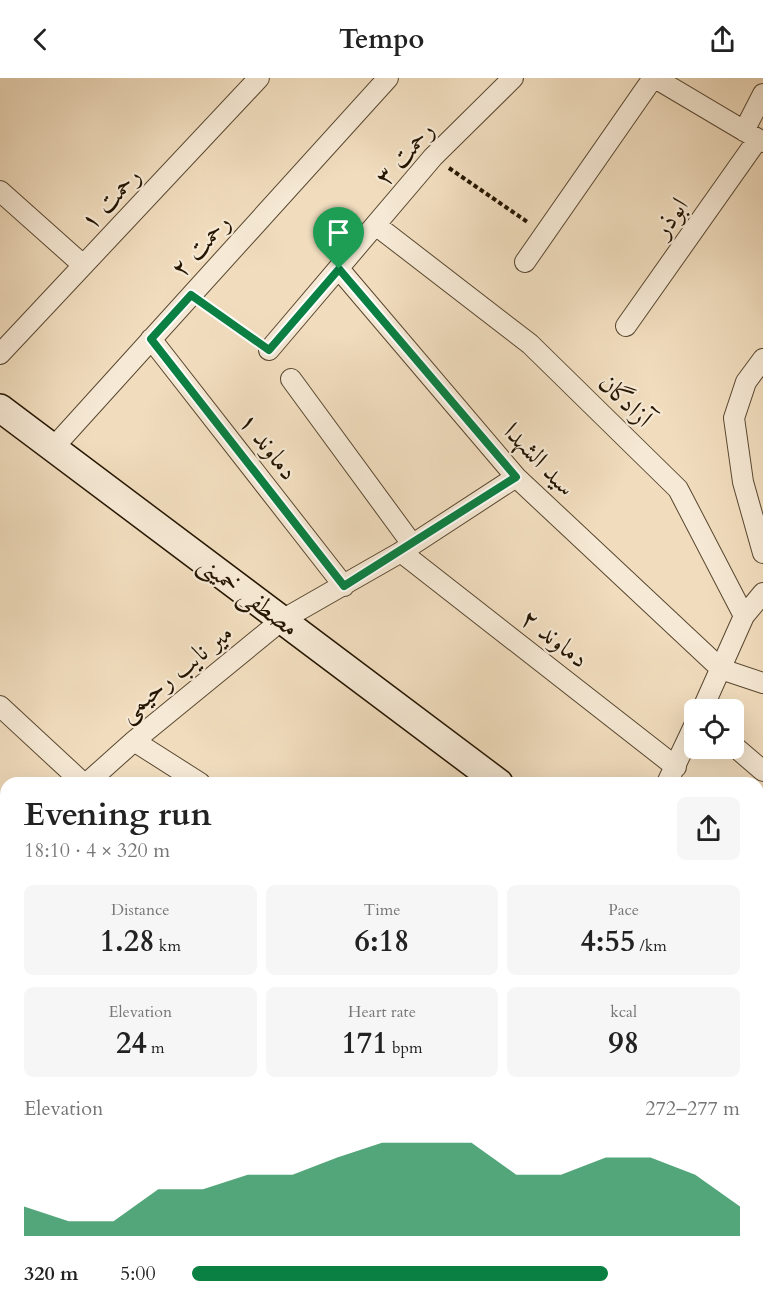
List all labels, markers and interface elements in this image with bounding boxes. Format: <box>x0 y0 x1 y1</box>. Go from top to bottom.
text: Tempo <box>339 21 424 58</box>
icon: back <box>24 23 57 56</box>
icon: share <box>706 23 739 56</box>
street label: رحمت ۳ <box>367 114 442 193</box>
street label: رحمت ۱ <box>72 159 149 238</box>
street label: ابوذر <box>642 190 697 247</box>
street label: رحمت ۲ <box>162 206 238 285</box>
pin <box>313 207 364 269</box>
icon: arrive <box>322 216 355 249</box>
street label: آزادگان <box>591 366 662 437</box>
street label: دماوند ۱ <box>231 405 306 488</box>
street label: سید الشهدا <box>496 415 584 504</box>
street label: مصطفی خمینی <box>190 546 306 646</box>
street label: دماوند ۲ <box>513 601 596 676</box>
street label: میر نایب رحیمی <box>111 615 240 729</box>
map controls <box>684 699 744 759</box>
button: locate <box>684 699 744 759</box>
text: Evening run <box>24 792 212 837</box>
button: share <box>677 797 740 860</box>
text: 18:10 · 4 × 320 m <box>24 837 170 864</box>
text: Distance <box>111 899 170 921</box>
text: Time <box>363 899 401 921</box>
text: Pace <box>608 899 639 921</box>
text: 1.28 <box>100 921 155 962</box>
text: 6:18 <box>355 921 409 962</box>
text: 4:55 <box>580 921 635 962</box>
text: km <box>155 935 181 957</box>
text: /km <box>635 935 667 957</box>
text: Elevation <box>109 1001 172 1023</box>
text: Heart rate <box>348 1001 416 1023</box>
text: kcal <box>610 1001 637 1023</box>
text: 24 <box>116 1023 147 1064</box>
text: 171 <box>341 1023 388 1064</box>
text: 98 <box>608 1023 639 1064</box>
text: m <box>147 1037 165 1059</box>
text: bpm <box>388 1037 423 1059</box>
text: Elevation <box>24 1095 103 1122</box>
text: 272–277 m <box>645 1095 740 1122</box>
text: 320 m <box>24 1260 79 1287</box>
text: 5:00 <box>120 1260 156 1287</box>

